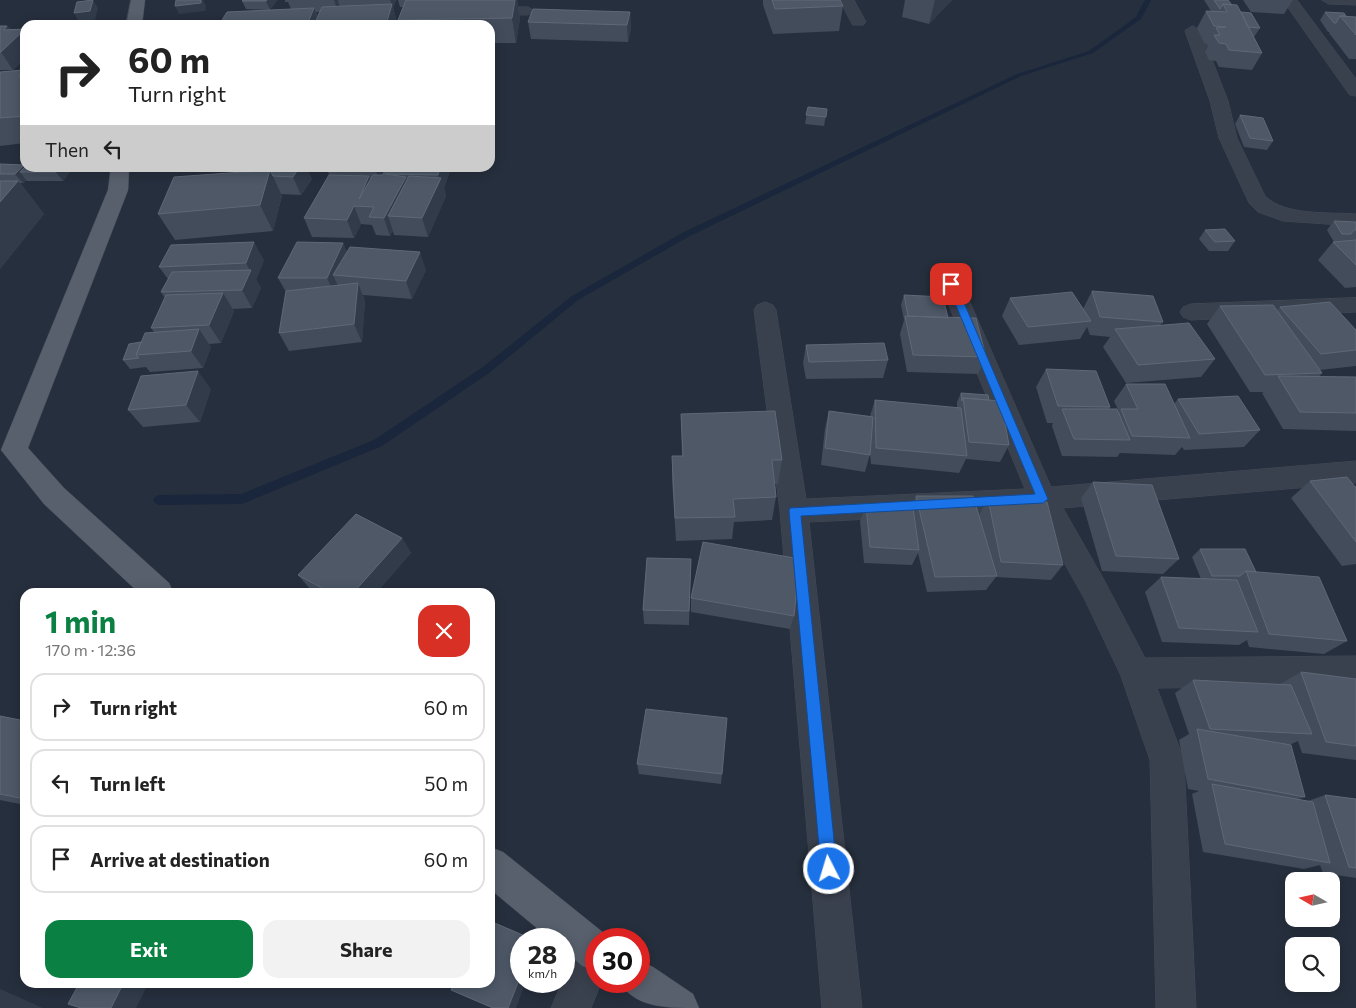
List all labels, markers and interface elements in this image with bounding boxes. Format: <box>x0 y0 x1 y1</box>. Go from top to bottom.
text: 60 m <box>128 37 210 80</box>
icon: right <box>45 40 110 105</box>
text: Turn right <box>128 80 226 107</box>
icon: left <box>99 135 127 163</box>
text: Then <box>45 138 89 161</box>
pin <box>930 263 972 305</box>
icon: arrive <box>937 270 965 298</box>
text: 1 min <box>45 602 116 639</box>
button: close <box>418 605 470 657</box>
text: 170 m · 12:36 <box>45 640 136 659</box>
icon: right <box>47 693 75 721</box>
text: Turn right <box>90 696 177 719</box>
text: 60 m <box>424 696 468 719</box>
icon: left <box>47 769 75 797</box>
text: Turn left <box>90 772 165 795</box>
text: 50 m <box>424 772 468 795</box>
position arrow <box>802 842 854 894</box>
icon: arrive <box>47 845 75 873</box>
text: Arrive at destination <box>90 848 270 871</box>
text: 60 m <box>424 848 468 871</box>
north arrow <box>1285 872 1340 928</box>
map controls <box>1285 872 1340 992</box>
button: Exit <box>45 920 253 978</box>
button: Share <box>263 920 470 978</box>
speed limit sign: 30 <box>585 928 650 993</box>
button: search <box>1285 937 1340 992</box>
text: 28 <box>528 939 557 969</box>
text: km/h <box>528 966 557 980</box>

